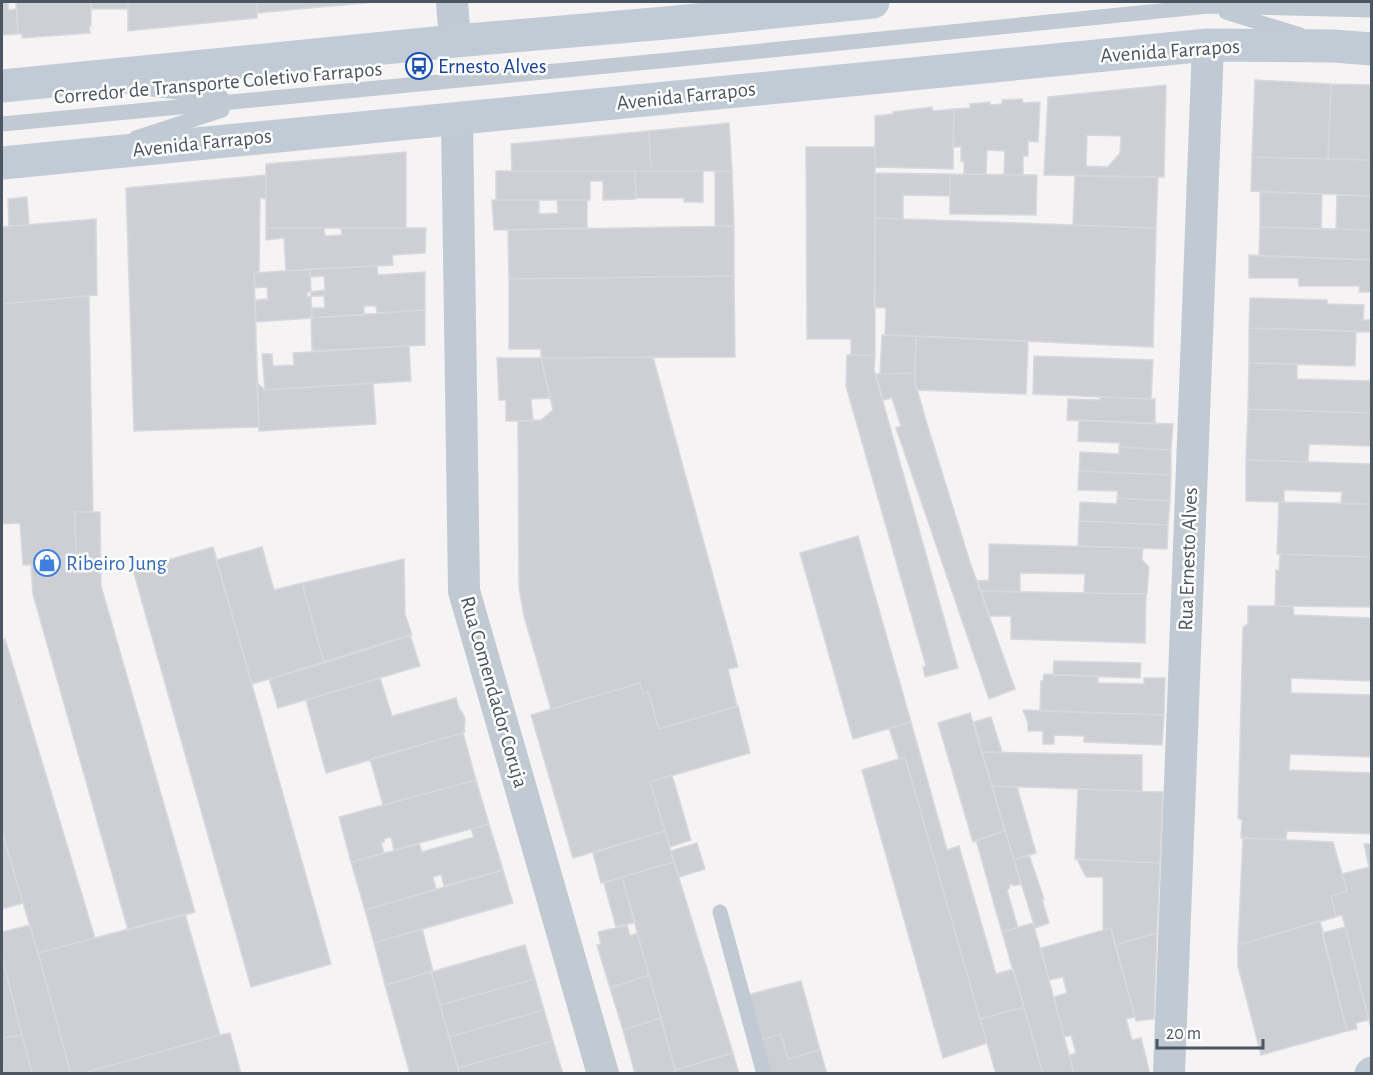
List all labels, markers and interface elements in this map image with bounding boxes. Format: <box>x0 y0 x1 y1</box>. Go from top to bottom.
street label: Avenida Farrapos <box>1100 36 1240 66</box>
bus stop icon: Ernesto Alves <box>404 51 434 81</box>
place label: Ernesto Alves <box>438 56 547 77</box>
street label: Corredor de Transporte Coletivo Farrapos <box>53 58 383 108</box>
street label: Avenida Farrapos <box>615 78 757 114</box>
street label: Avenida Farrapos <box>131 125 273 161</box>
street label: Rua Ernesto Alves <box>1175 487 1201 631</box>
shop icon: Ribeiro Jung <box>32 548 62 578</box>
place label: Ribeiro Jung <box>66 553 167 574</box>
street label: Rua Comendador Coruja <box>457 594 531 790</box>
scale bar <box>1157 1012 1264 1050</box>
text: 20 m <box>1166 1025 1201 1043</box>

